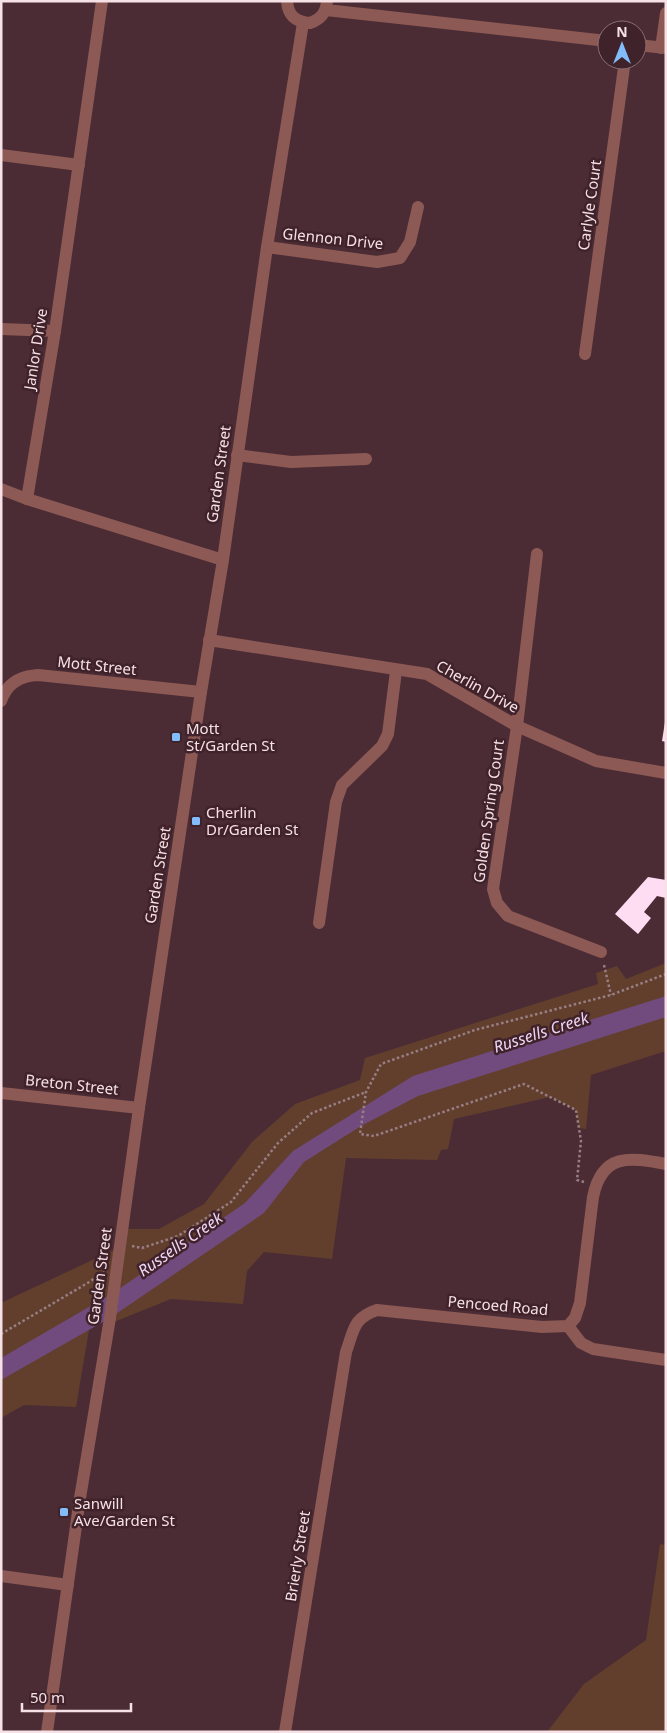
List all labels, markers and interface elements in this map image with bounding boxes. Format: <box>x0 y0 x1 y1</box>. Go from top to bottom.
north arrow <box>597 20 647 70</box>
text: N <box>616 22 628 41</box>
street label: Carlyle Court <box>573 158 605 252</box>
street label: Glennon Drive <box>282 223 384 253</box>
street label: Janlor Drive <box>18 307 51 393</box>
street label: Garden Street <box>201 424 235 524</box>
street label: Mott Street <box>57 651 138 679</box>
street label: Cherlin Drive <box>433 655 523 717</box>
place label: Mott St/Garden St <box>186 718 276 755</box>
marker: Mott St/Garden St <box>170 731 182 743</box>
street label: Golden Spring Court <box>468 738 508 884</box>
place label: Cherlin Dr/Garden St <box>206 802 299 839</box>
marker: Cherlin Dr/Garden St <box>190 815 202 827</box>
street label: Garden Street <box>139 824 175 925</box>
water label: Russells Creek <box>491 1006 592 1058</box>
street label: Breton Street <box>24 1069 120 1099</box>
water label: Russells Creek <box>133 1206 228 1281</box>
street label: Garden Street <box>82 1226 116 1326</box>
street label: Pencoed Road <box>447 1291 549 1319</box>
place label: Sanwill Ave/Garden St <box>74 1493 176 1530</box>
marker: Sanwill Ave/Garden St <box>58 1506 70 1518</box>
street label: Brierly Street <box>280 1509 314 1603</box>
scale bar <box>22 1680 131 1712</box>
text: 50 m <box>30 1687 65 1707</box>

